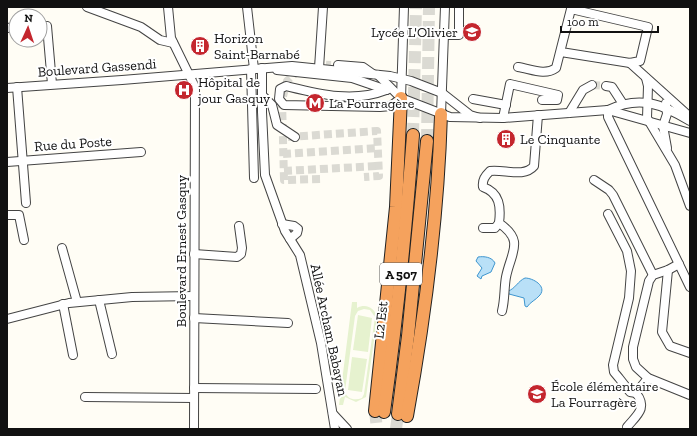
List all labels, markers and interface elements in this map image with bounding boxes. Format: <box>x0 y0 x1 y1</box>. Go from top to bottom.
north arrow <box>8 8 48 48</box>
scale bar <box>561 8 658 34</box>
text: N <box>24 12 34 25</box>
text: 100 m <box>567 15 599 29</box>
school or university icon: Lycée L'Olivier <box>461 21 483 43</box>
place label: Lycée L'Olivier <box>371 24 458 41</box>
place label: Horizon Saint-Barnabé <box>214 30 300 63</box>
building icon: Horizon Saint-Barnabé <box>189 35 211 57</box>
street label: Boulevard Gassendi <box>37 55 157 81</box>
place label: Hôpital de jour Gasquy <box>197 74 271 107</box>
hospital icon: Hôpital de jour Gasquy <box>173 79 195 101</box>
metro station icon: La Fourragère <box>304 92 326 114</box>
place label: La Fourragère <box>329 95 415 112</box>
building icon: Le Cinquante <box>495 128 517 150</box>
place label: Le Cinquante <box>520 131 601 148</box>
street label: Rue du Poste <box>34 133 113 155</box>
street label: Boulevard Ernest Gasquy <box>173 174 190 327</box>
street label: Allée Archam Babayan <box>307 262 351 398</box>
road number: A 507 <box>380 263 422 285</box>
street label: L2 Est <box>370 300 392 340</box>
place label: École élémentaire La Fourragère <box>551 378 659 411</box>
school or university icon: École élémentaire La Fourragère <box>526 383 548 405</box>

